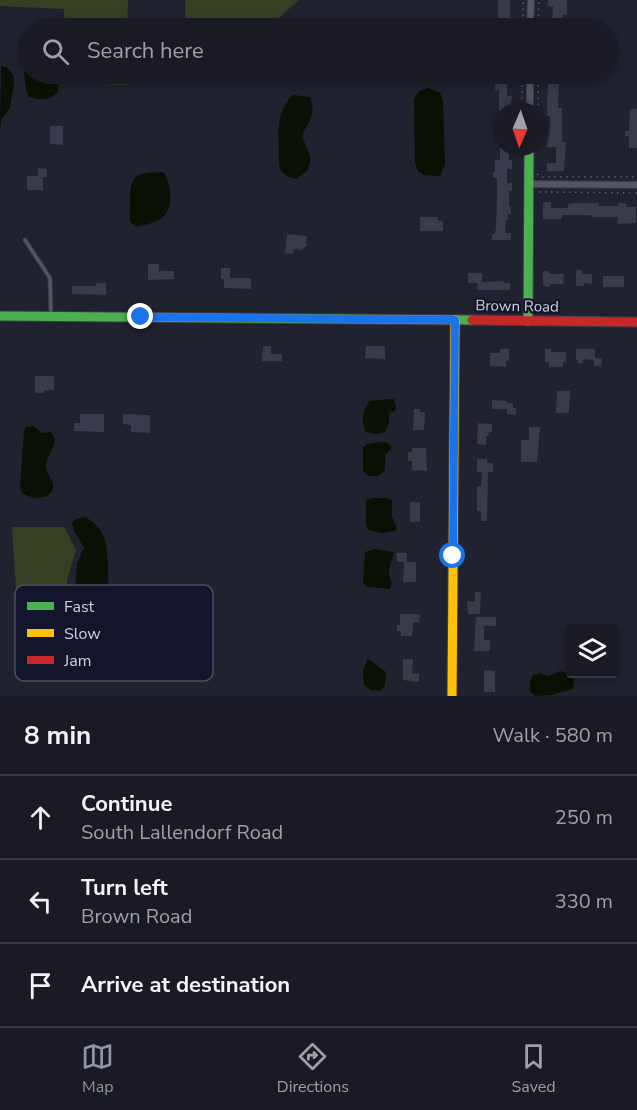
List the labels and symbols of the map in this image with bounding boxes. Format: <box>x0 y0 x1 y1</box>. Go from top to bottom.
north arrow <box>493 102 547 156</box>
street label: Brown Road <box>475 295 559 317</box>
route end <box>127 303 153 329</box>
route start <box>439 542 465 568</box>
legend <box>15 585 213 681</box>
text: Fast <box>64 596 95 618</box>
text: Slow <box>64 623 101 645</box>
text: Jam <box>63 650 91 672</box>

